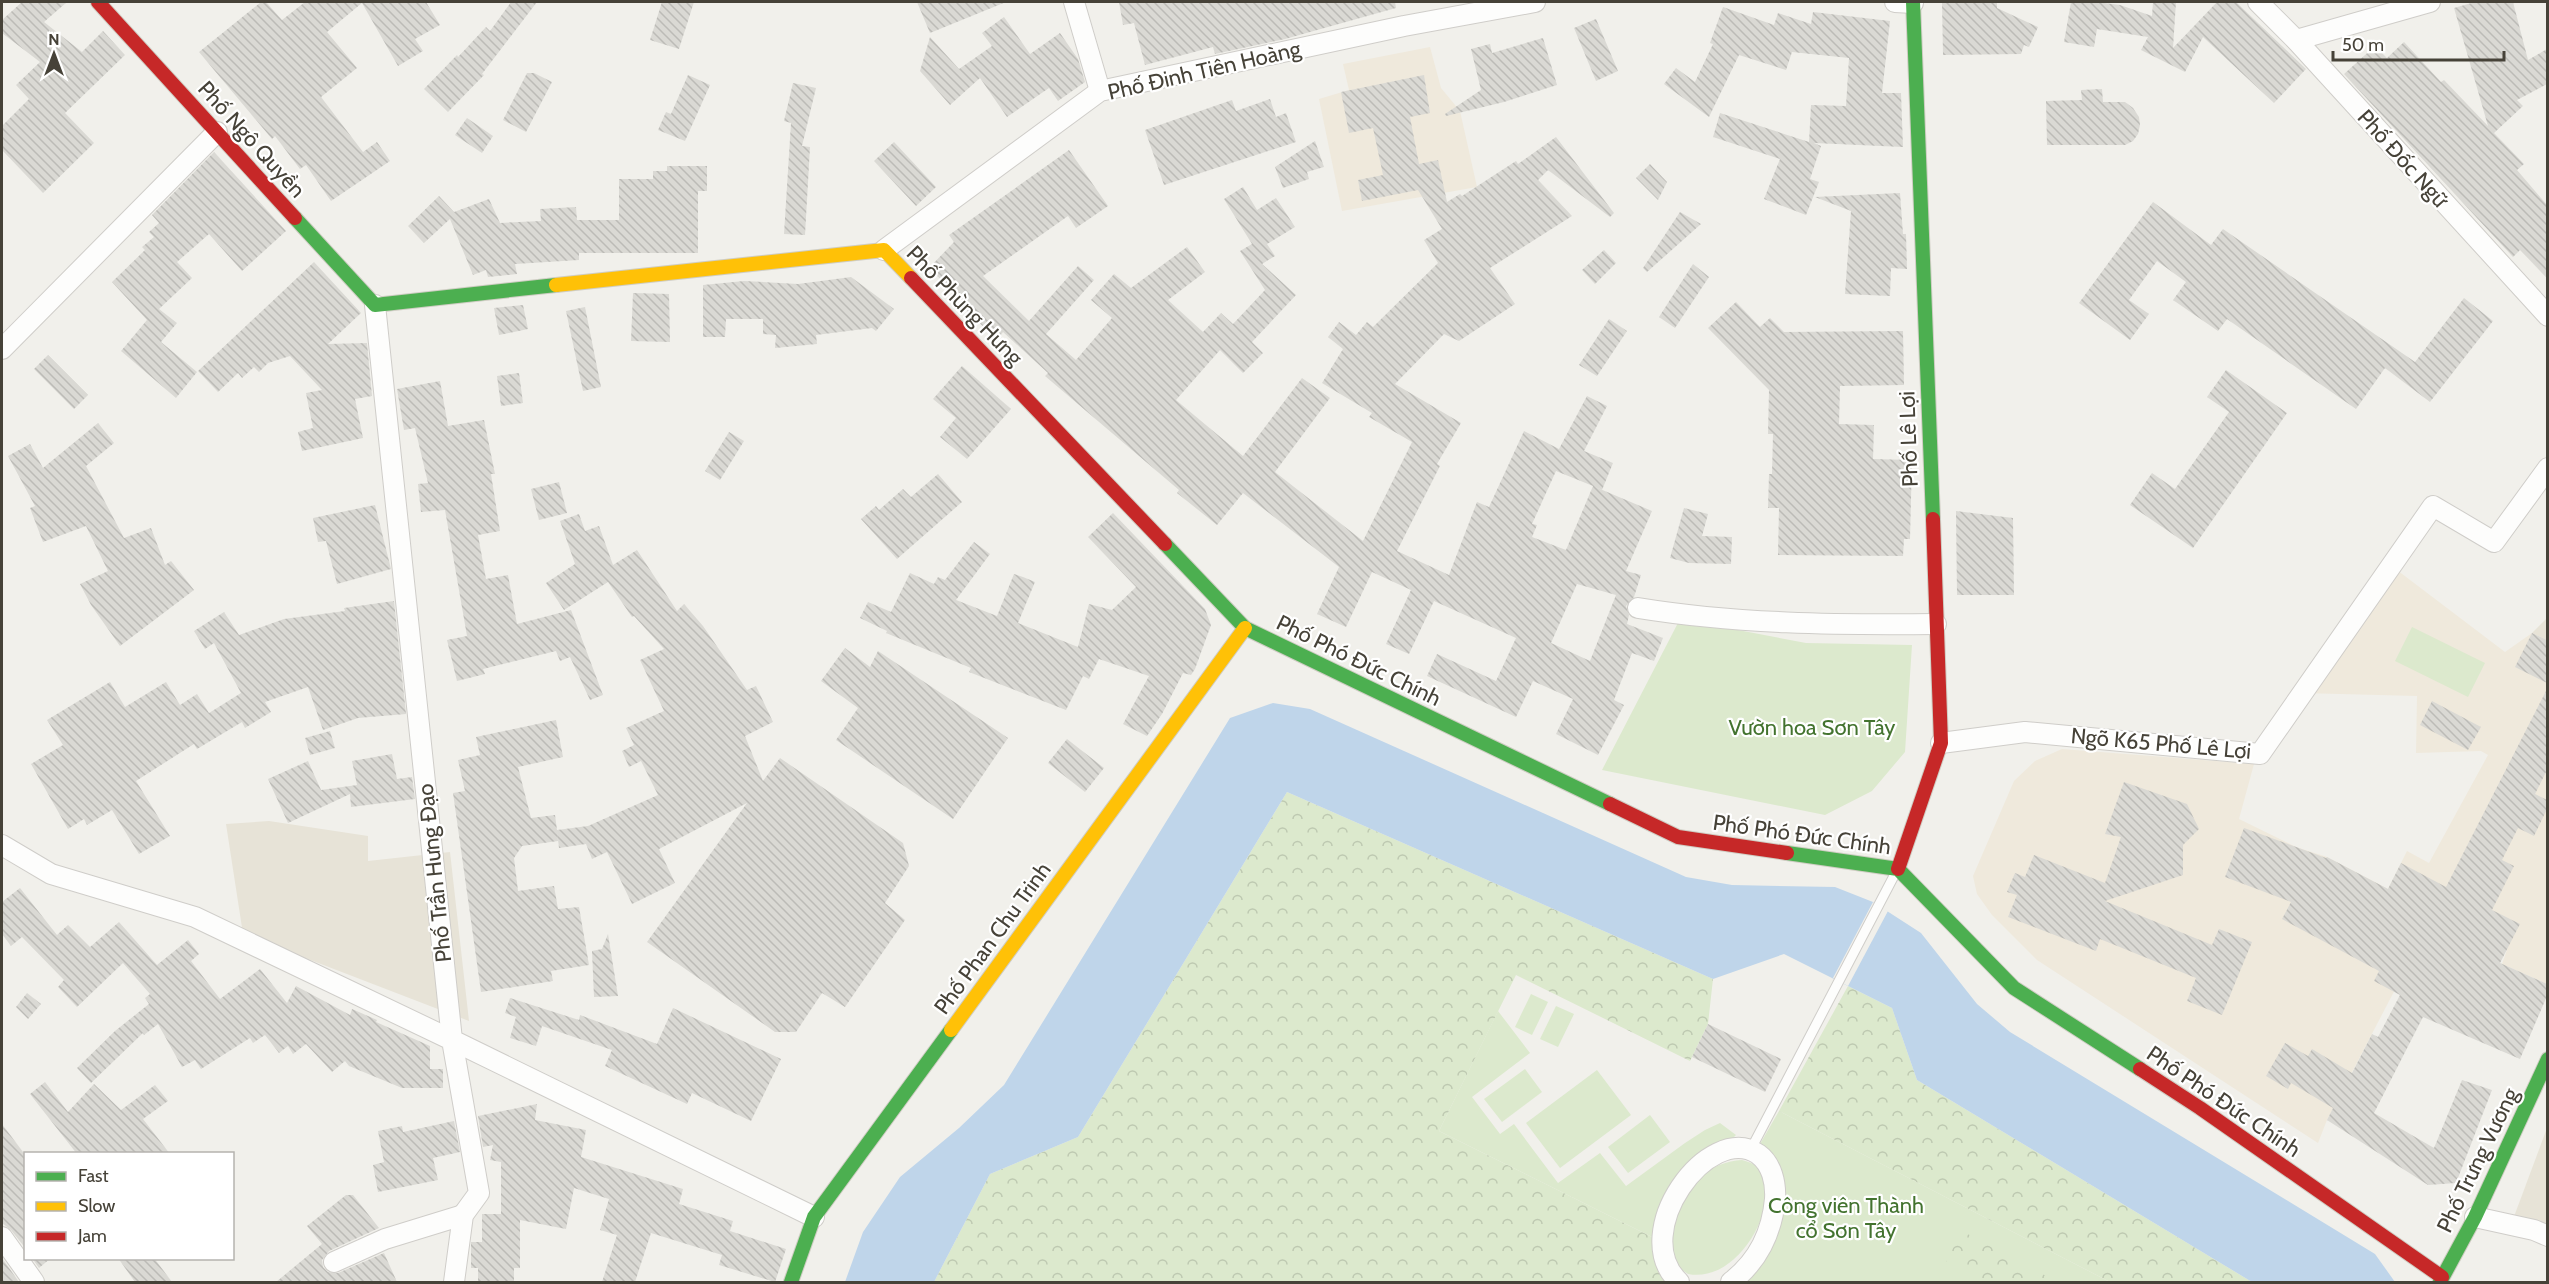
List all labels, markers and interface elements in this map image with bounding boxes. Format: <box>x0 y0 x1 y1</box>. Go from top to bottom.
north arrow <box>24 24 84 84</box>
scale bar <box>2333 24 2504 62</box>
text: N <box>48 30 60 49</box>
text: 50 m <box>2342 34 2384 56</box>
street label: Phố Đinh Tiên Hoàng <box>1105 35 1304 106</box>
street label: Phố Ngô Quyền <box>192 76 311 203</box>
street label: Phố Đốc Ngữ <box>2352 104 2455 214</box>
street label: Phố Phùng Hưng <box>901 240 1029 371</box>
street label: Phố Lê Lợi <box>1893 391 1924 487</box>
street label: Phố Phó Đức Chính <box>1272 609 1445 712</box>
park label: Vườn hoa Sơn Tây <box>1729 714 1895 741</box>
street label: Ngõ K65 Phố Lê Lợi <box>2070 722 2252 765</box>
street label: Phố Trần Hưng Đạo <box>412 782 457 964</box>
street label: Phố Phó Đức Chính <box>1711 809 1893 860</box>
street label: Phố Phan Chu Trinh <box>928 857 1057 1020</box>
street label: Phố Phó Đức Chính <box>2142 1040 2306 1163</box>
street label: Phố Trưng Vương <box>2431 1083 2525 1237</box>
legend <box>24 1152 234 1260</box>
text: Fast <box>78 1165 109 1187</box>
park label: Công viên Thành cổ Sơn Tây <box>1768 1192 1924 1244</box>
text: Slow <box>78 1195 115 1217</box>
text: Jam <box>77 1225 107 1247</box>

